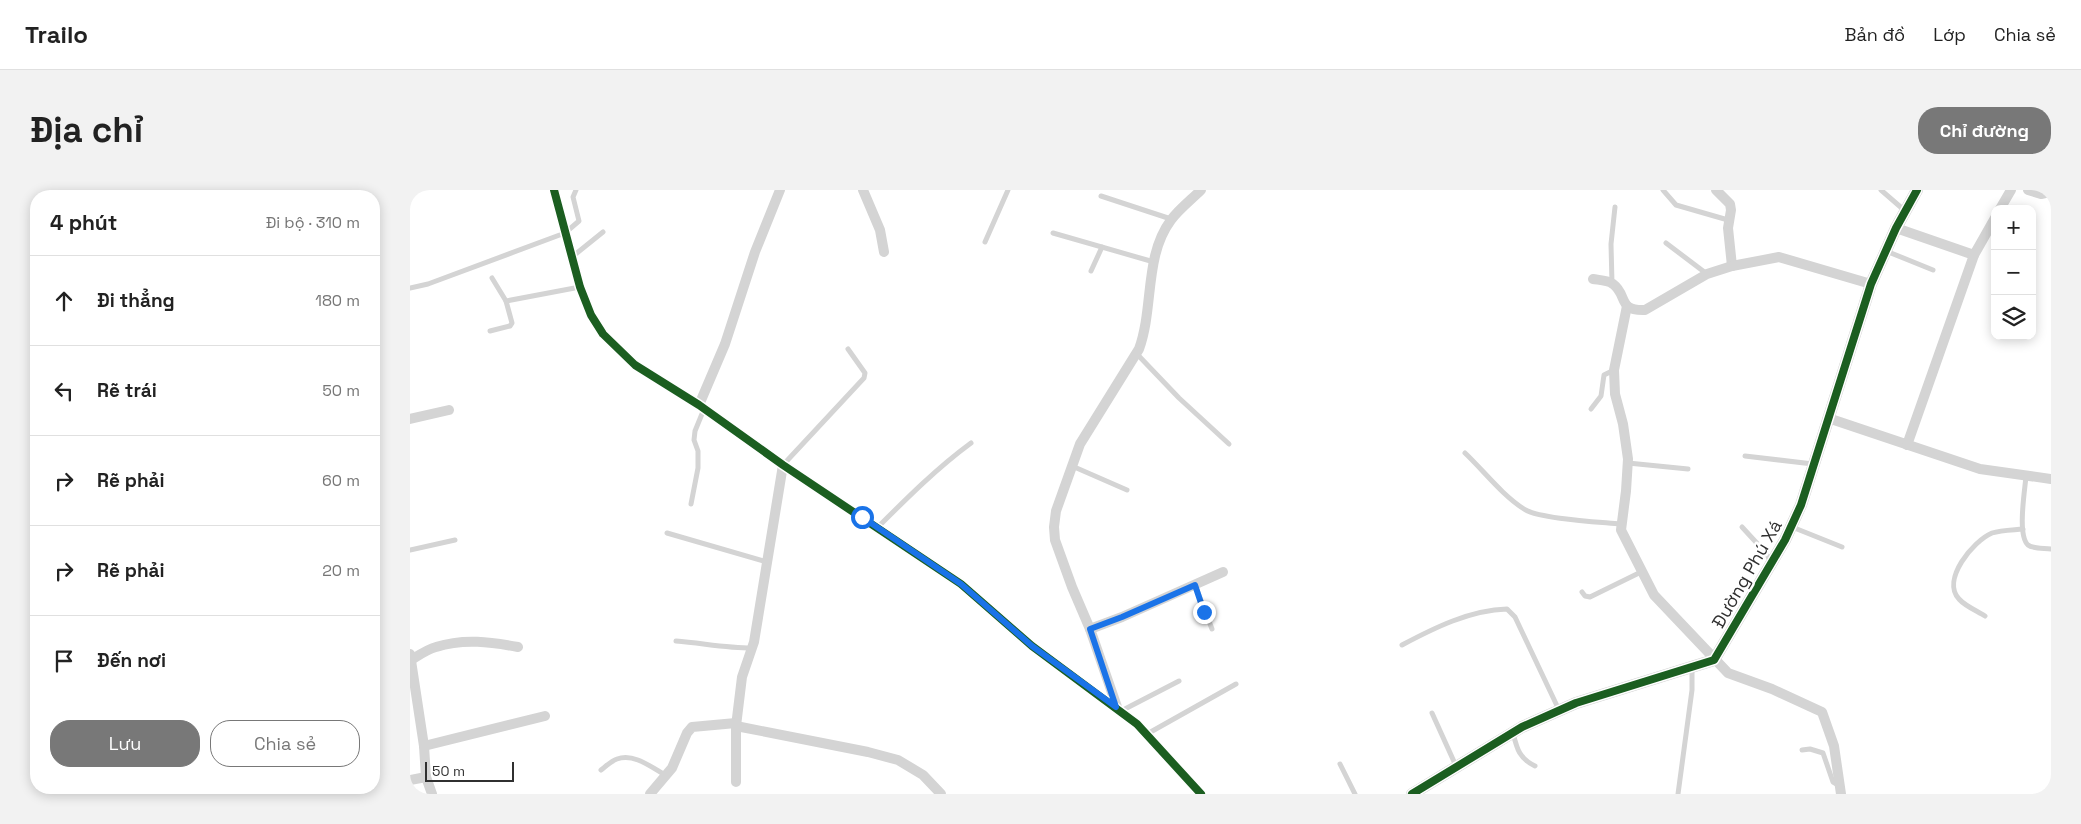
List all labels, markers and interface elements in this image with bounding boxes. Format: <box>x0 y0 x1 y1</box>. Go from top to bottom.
text: Trailo <box>25 19 88 50</box>
text: Bản đồ <box>1845 23 1905 46</box>
text: Lớp <box>1933 23 1966 46</box>
text: Chia sẻ <box>1994 23 2056 46</box>
button: Chỉ đường <box>1918 107 2051 154</box>
text: Địa chỉ <box>30 108 143 152</box>
map controls <box>1991 205 2036 340</box>
button: + <box>1991 205 2036 250</box>
text: 4 phút <box>50 209 117 236</box>
text: Đi bộ · 310 m <box>266 212 360 233</box>
button: − <box>1991 250 2036 295</box>
icon: ahead <box>50 287 78 315</box>
text: Đi thẳng <box>97 288 175 313</box>
text: 180 m <box>315 290 360 311</box>
button: layers <box>1991 295 2036 340</box>
icon: left <box>50 377 78 405</box>
text: Rẽ trái <box>97 378 157 403</box>
text: 50 m <box>322 380 360 401</box>
icon: right <box>50 467 78 495</box>
text: Rẽ phải <box>97 468 165 493</box>
text: 60 m <box>322 470 360 491</box>
route start <box>851 506 874 529</box>
street label: Đường Phú Xá <box>1706 516 1787 632</box>
icon: right <box>50 557 78 585</box>
text: Rẽ phải <box>97 558 165 583</box>
text: 20 m <box>322 560 360 581</box>
route end <box>1193 601 1216 624</box>
icon: arrive <box>50 647 78 675</box>
text: Đến nơi <box>97 648 166 673</box>
button: Lưu <box>50 720 200 767</box>
button: Chia sẻ <box>210 720 360 767</box>
scale bar <box>425 759 514 782</box>
text: 50 m <box>432 762 465 780</box>

